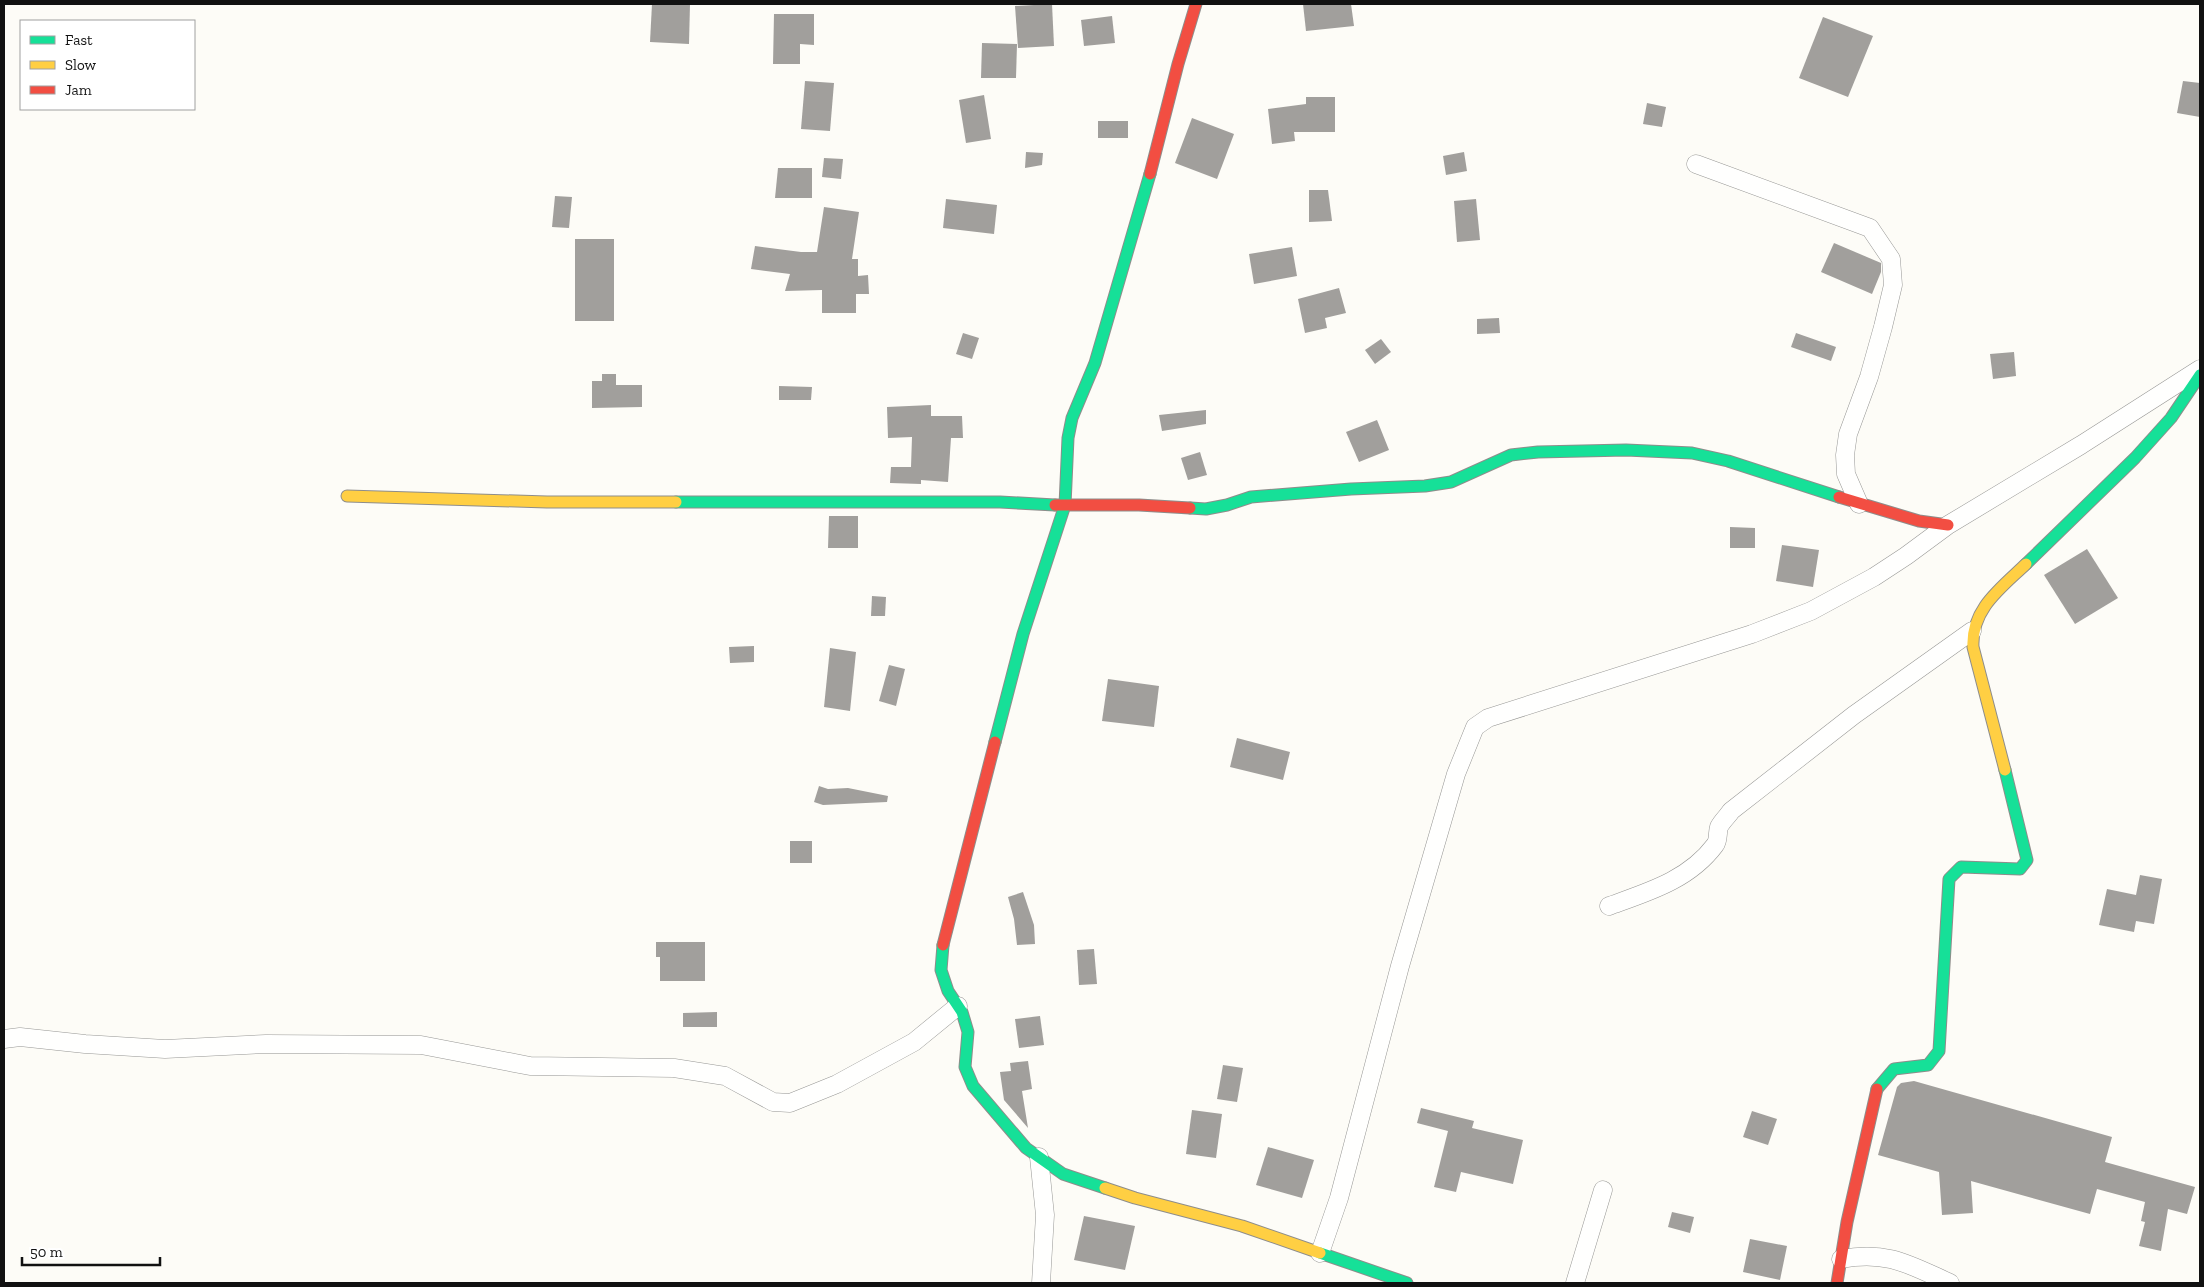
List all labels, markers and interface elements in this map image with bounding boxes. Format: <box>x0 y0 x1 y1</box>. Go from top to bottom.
legend <box>20 20 195 110</box>
text: Fast <box>65 31 93 49</box>
text: Slow <box>65 56 97 74</box>
text: Jam <box>65 81 92 99</box>
scale bar <box>22 1234 160 1266</box>
text: 50 m <box>30 1243 63 1261</box>

